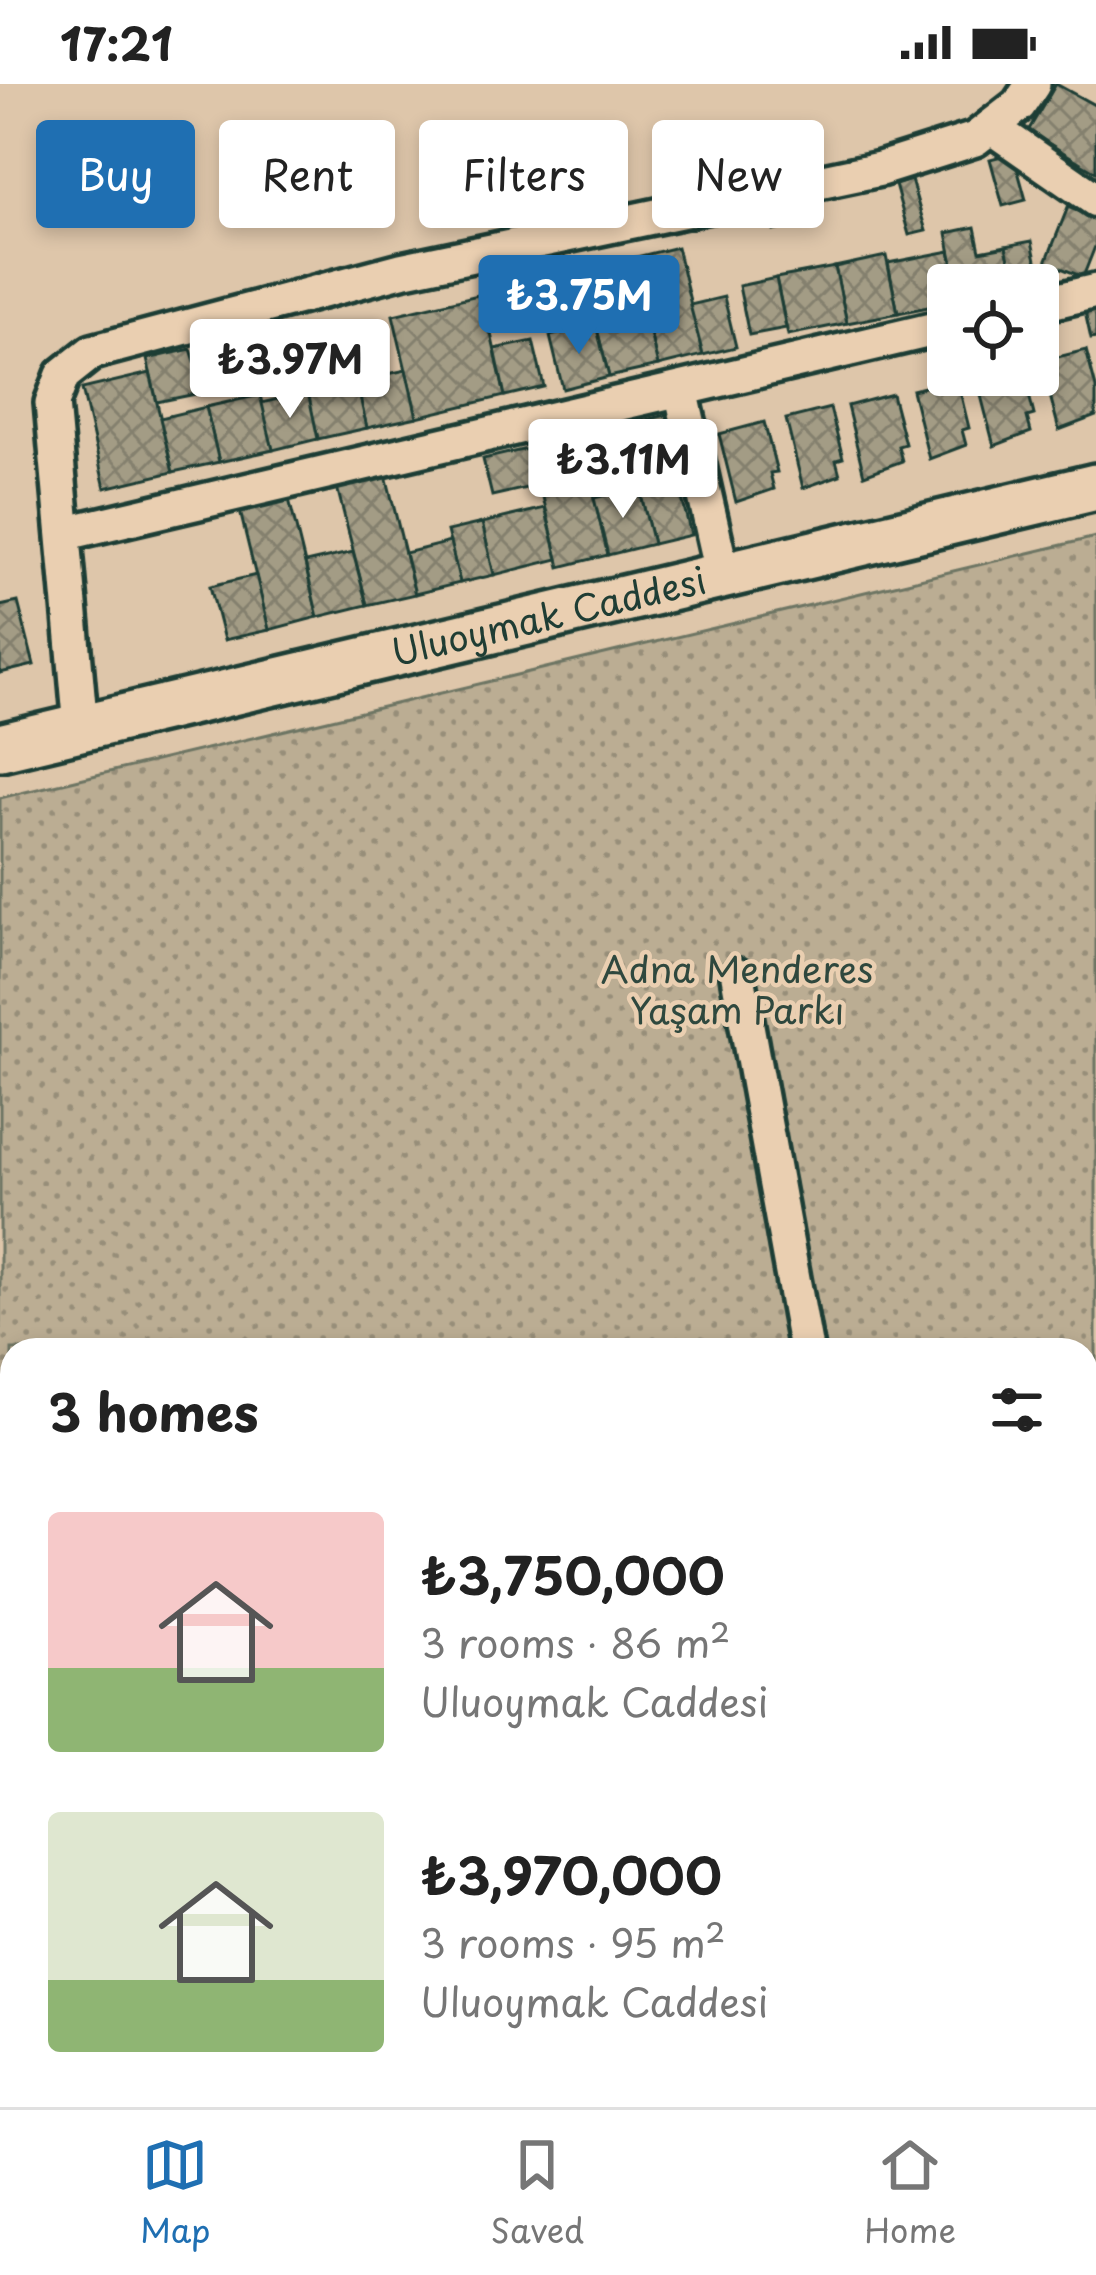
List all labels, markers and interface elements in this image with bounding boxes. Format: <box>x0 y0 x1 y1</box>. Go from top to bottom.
text: 17:21 <box>60 8 172 76</box>
chip: Buy <box>36 120 195 228</box>
chip: Rent <box>219 120 395 228</box>
chip: Filters <box>419 120 628 228</box>
chip: New <box>652 120 824 228</box>
pin: ₺3.75M <box>481 255 677 357</box>
text: ₺3.75M <box>506 264 652 323</box>
map controls <box>927 264 1059 396</box>
button: locate <box>927 264 1059 396</box>
pin: ₺3.97M <box>192 319 388 421</box>
text: ₺3.97M <box>217 328 363 387</box>
pin: ₺3.11M <box>525 419 721 521</box>
text: ₺3.11M <box>555 428 691 487</box>
street label: Uluoymak Caddesi <box>385 551 711 678</box>
park label: Adna Menderes Yaşam Parkı <box>601 941 873 1036</box>
text: 3 homes <box>48 1372 259 1449</box>
icon: filters <box>984 1377 1050 1443</box>
text: ₺3,750,000 <box>420 1535 725 1612</box>
icon: home <box>144 1560 288 1704</box>
text: 3 rooms · 86 m² <box>420 1612 730 1671</box>
text: Uluoymak Caddesi <box>420 1671 769 1730</box>
text: ₺3,970,000 <box>420 1835 722 1912</box>
icon: home <box>144 1860 288 2004</box>
text: 3 rooms · 95 m² <box>420 1912 726 1971</box>
text: Uluoymak Caddesi <box>420 1971 769 2030</box>
tab: Map <box>140 2132 211 2254</box>
tab: Saved <box>491 2132 584 2254</box>
tab: Home <box>864 2132 956 2254</box>

